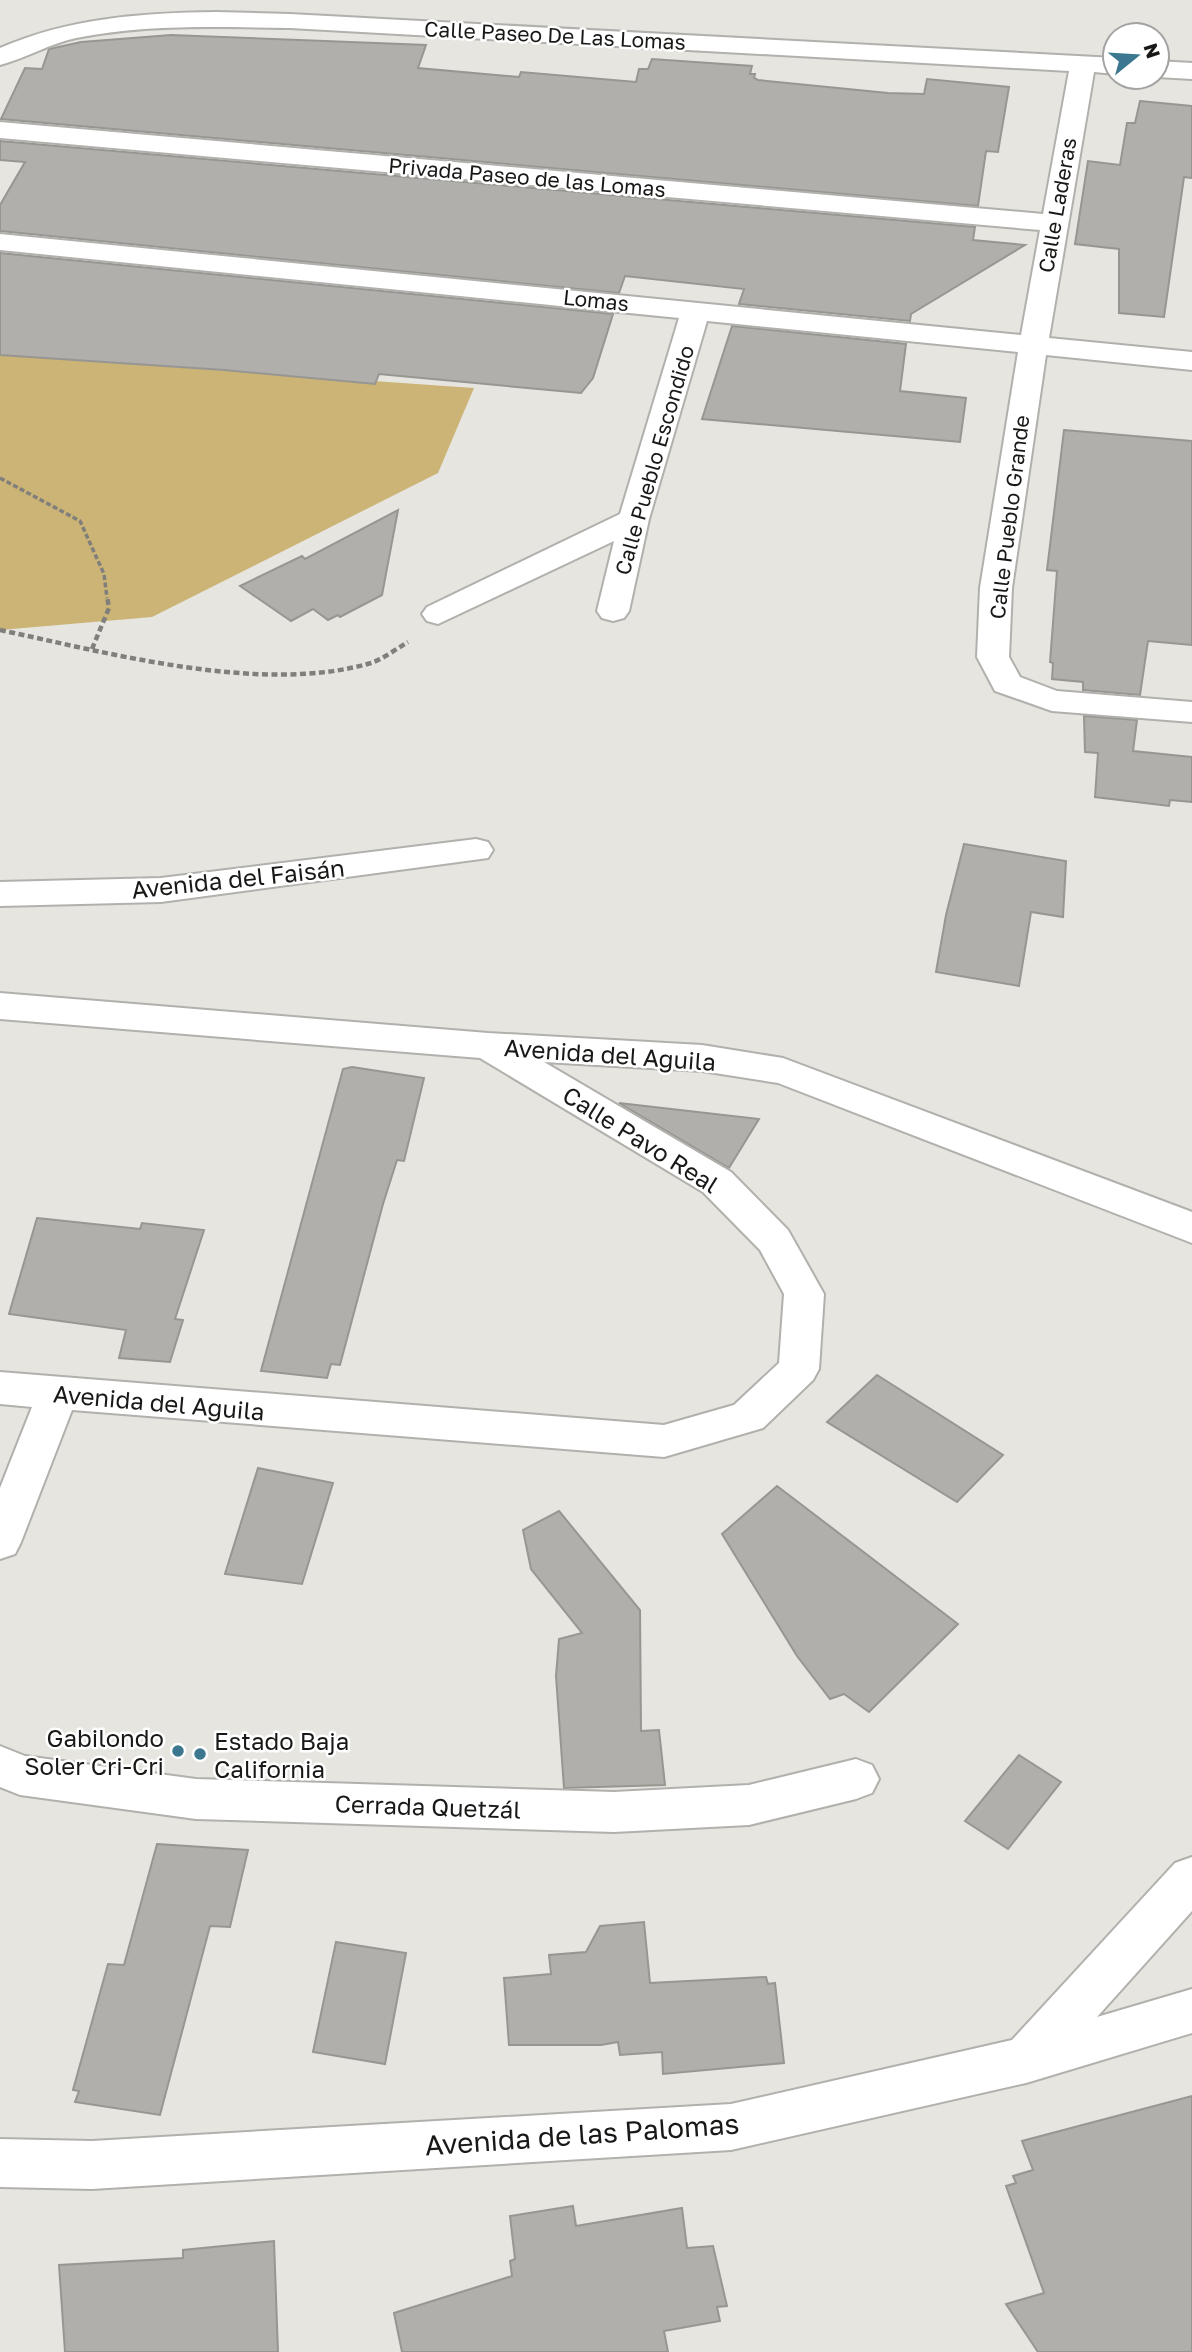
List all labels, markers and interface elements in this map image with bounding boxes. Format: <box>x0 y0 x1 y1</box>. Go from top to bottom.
street label: Calle Paseo De Las Lomas <box>424 15 686 55</box>
north arrow <box>1101 21 1171 91</box>
text: N <box>1139 40 1166 61</box>
street label: Calle Laderas <box>1032 135 1082 275</box>
street label: Privada Paseo de las Lomas <box>387 152 667 202</box>
street label: Lomas <box>562 284 630 316</box>
street label: Calle Pueblo Escondido <box>609 342 699 578</box>
street label: Calle Pueblo Grande <box>984 413 1034 621</box>
street label: Avenida del Faisán <box>130 852 346 904</box>
street label: Avenida del Aguila <box>503 1032 717 1076</box>
street label: Calle Pavo Real <box>558 1080 724 1198</box>
street label: Avenida del Aguila <box>52 1378 266 1426</box>
place label: Gabilondo Soler Cri-Cri <box>24 1723 164 1780</box>
place label: Estado Baja California <box>214 1726 349 1783</box>
marker: Gabilondo Soler Cri-Cri <box>170 1743 186 1759</box>
marker: Estado Baja California <box>192 1746 208 1762</box>
street label: Cerrada Quetzál <box>334 1788 522 1824</box>
street label: Avenida de las Palomas <box>424 2107 740 2161</box>

